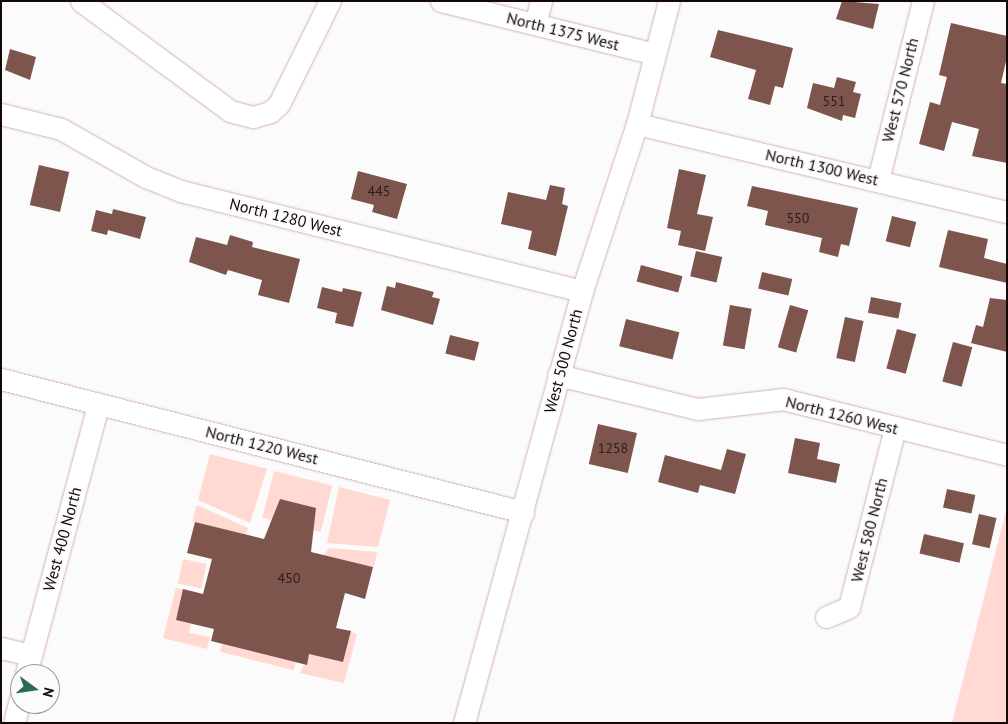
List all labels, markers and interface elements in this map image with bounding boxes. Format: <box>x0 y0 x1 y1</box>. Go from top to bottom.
street label: North 1375 West <box>505 8 621 54</box>
street label: West 570 North <box>878 36 922 144</box>
house number: 551 <box>823 93 845 109</box>
street label: North 1300 West <box>763 145 881 189</box>
house number: 445 <box>368 183 390 199</box>
street label: North 1280 West <box>228 194 344 240</box>
house number: 550 <box>787 210 809 226</box>
street label: West 500 North <box>540 307 586 415</box>
street label: North 1260 West <box>784 392 900 438</box>
street label: North 1220 West <box>204 422 320 468</box>
house number: 1258 <box>598 440 628 456</box>
street label: West 580 North <box>847 476 891 584</box>
street label: West 400 North <box>39 485 85 593</box>
house number: 450 <box>278 570 300 586</box>
north arrow <box>10 664 60 714</box>
text: N <box>39 686 58 699</box>

